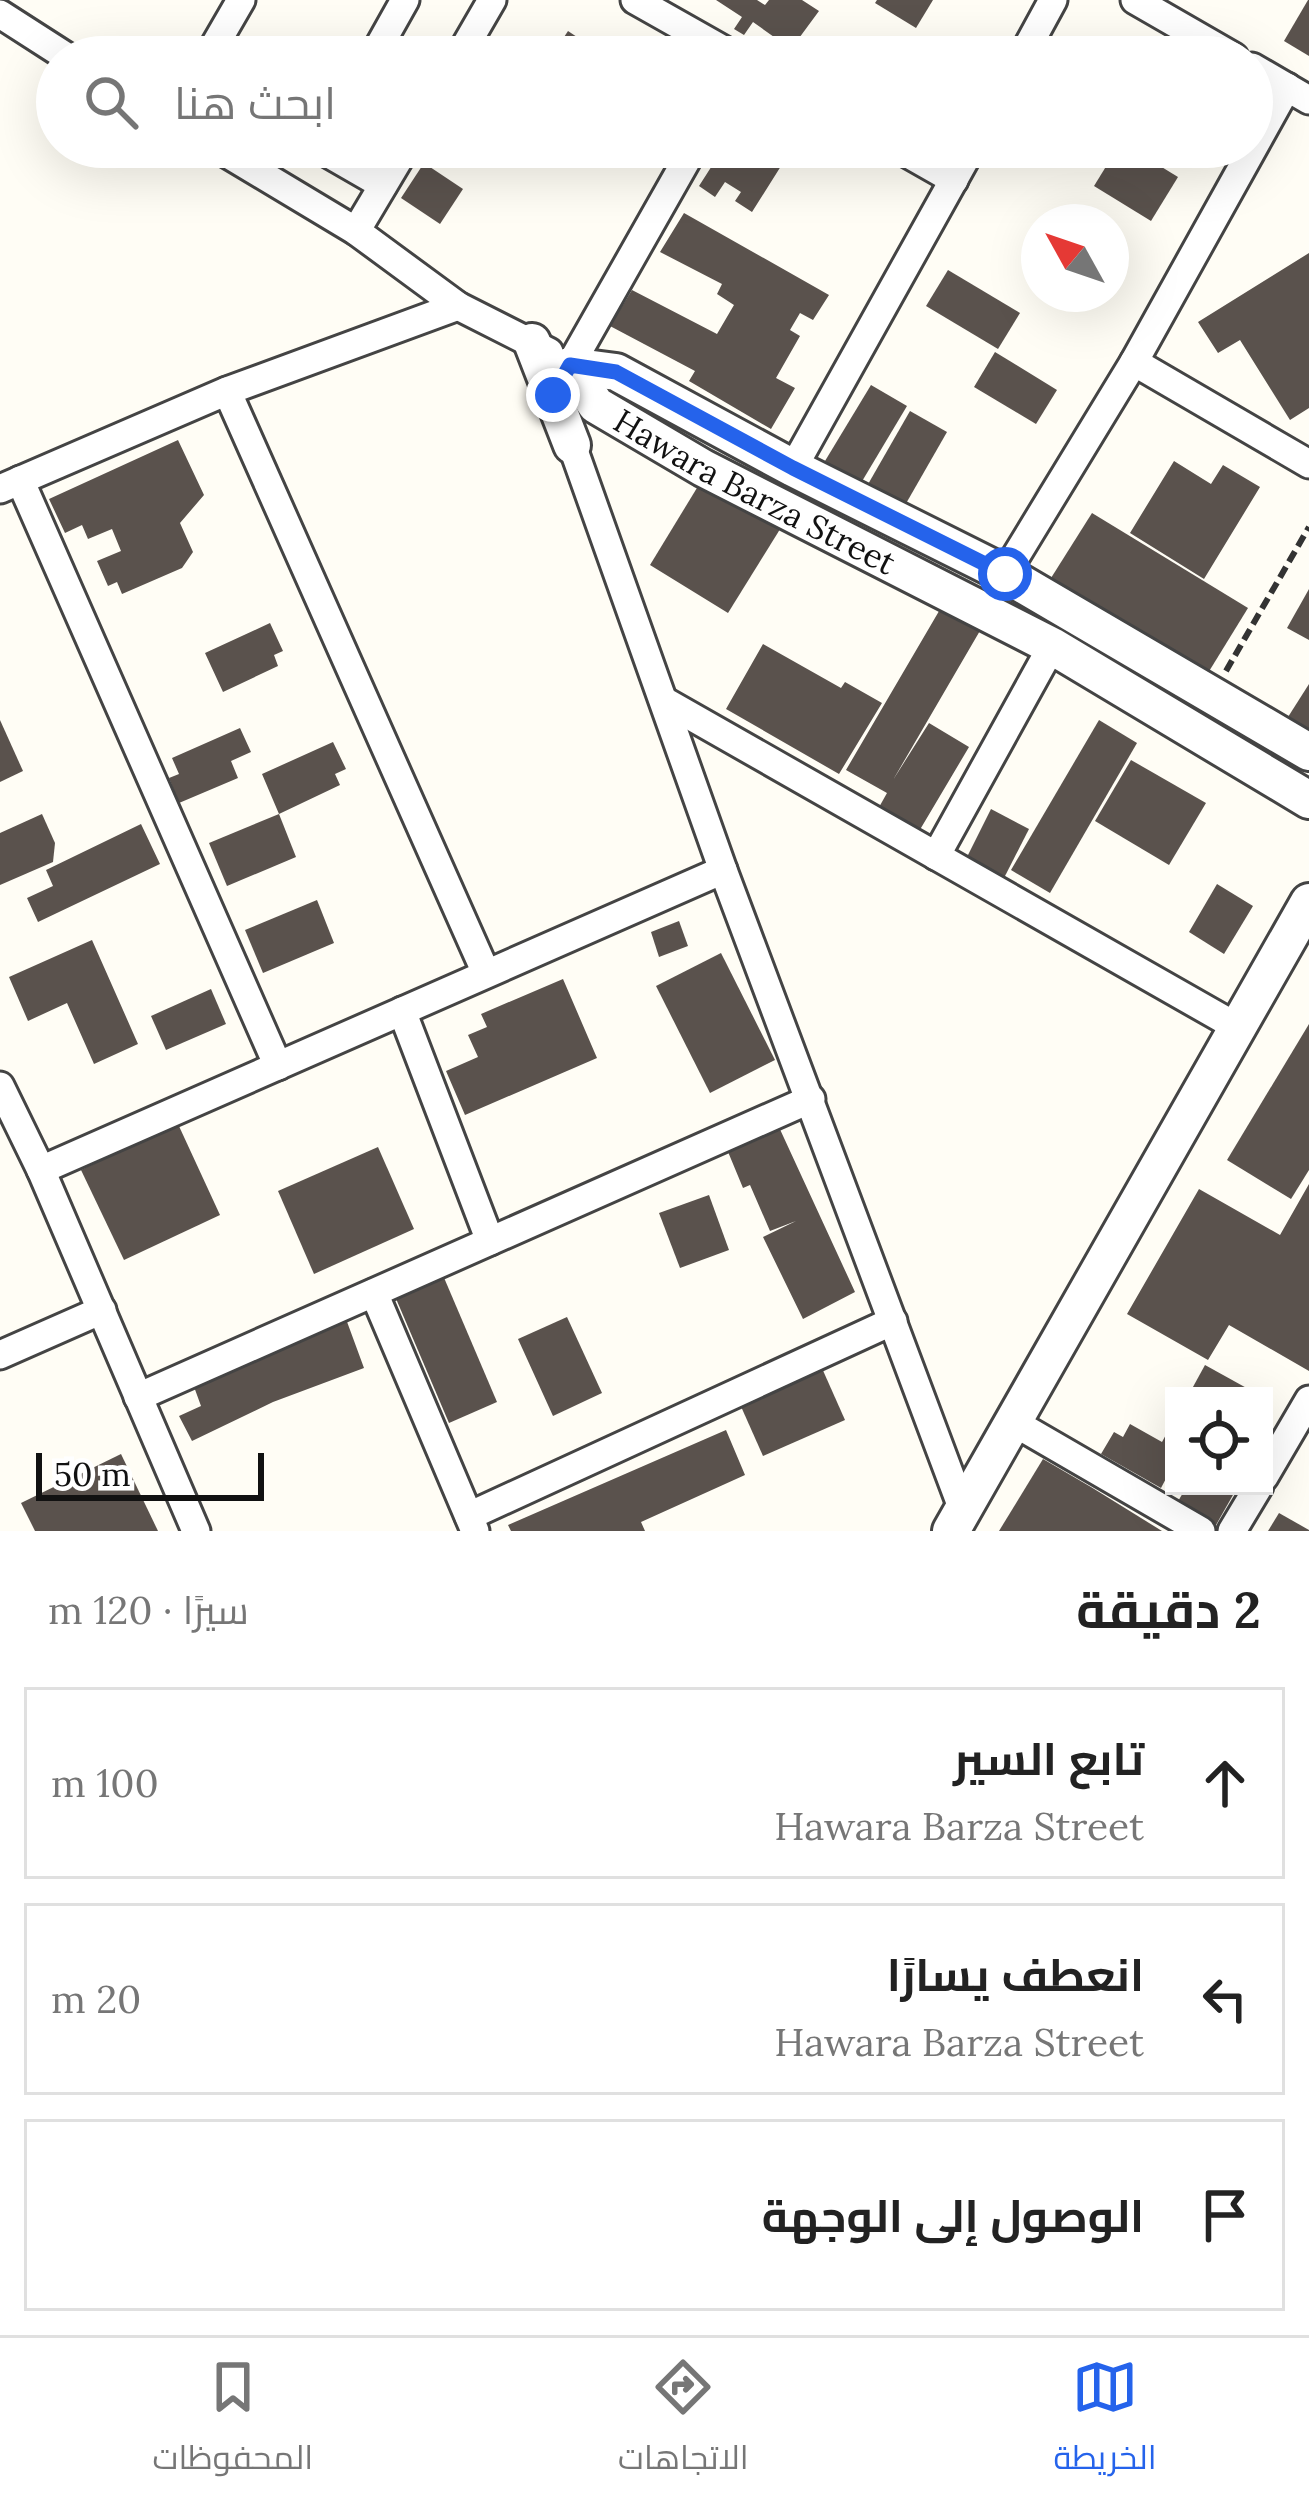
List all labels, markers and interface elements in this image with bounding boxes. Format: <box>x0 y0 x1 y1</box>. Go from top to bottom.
search box <box>36 36 1273 168</box>
icon: search <box>78 69 144 135</box>
text: ابحث هنا <box>174 74 336 131</box>
north arrow <box>1021 204 1129 312</box>
route end <box>526 368 580 422</box>
street label: Hawara Barza Street <box>607 399 903 584</box>
route start <box>978 547 1032 601</box>
map controls <box>1165 1387 1273 1495</box>
button: locate <box>1165 1387 1273 1495</box>
scale bar <box>36 1447 264 1500</box>
text: 50 m <box>54 1453 131 1495</box>
text: 2 دقيقة <box>1076 1577 1261 1642</box>
text: سيرًا · 120 m <box>48 1585 249 1635</box>
text: تابع السير <box>953 1730 1144 1787</box>
icon: ahead <box>1192 1750 1258 1816</box>
text: 100 m <box>51 1758 159 1808</box>
text: Hawara Barza Street <box>774 1801 1144 1851</box>
text: انعطف يسارًا <box>887 1946 1144 2003</box>
icon: left <box>1192 1966 1258 2032</box>
text: 20 m <box>51 1974 141 2024</box>
text: Hawara Barza Street <box>774 2017 1144 2067</box>
icon: arrive <box>1192 2182 1258 2248</box>
text: الوصول إلى الوجهة <box>762 2187 1144 2244</box>
tab: المحفوظات <box>152 2354 313 2488</box>
tab: الاتجاهات <box>618 2354 749 2488</box>
tab: الخريطة <box>1054 2354 1157 2488</box>

